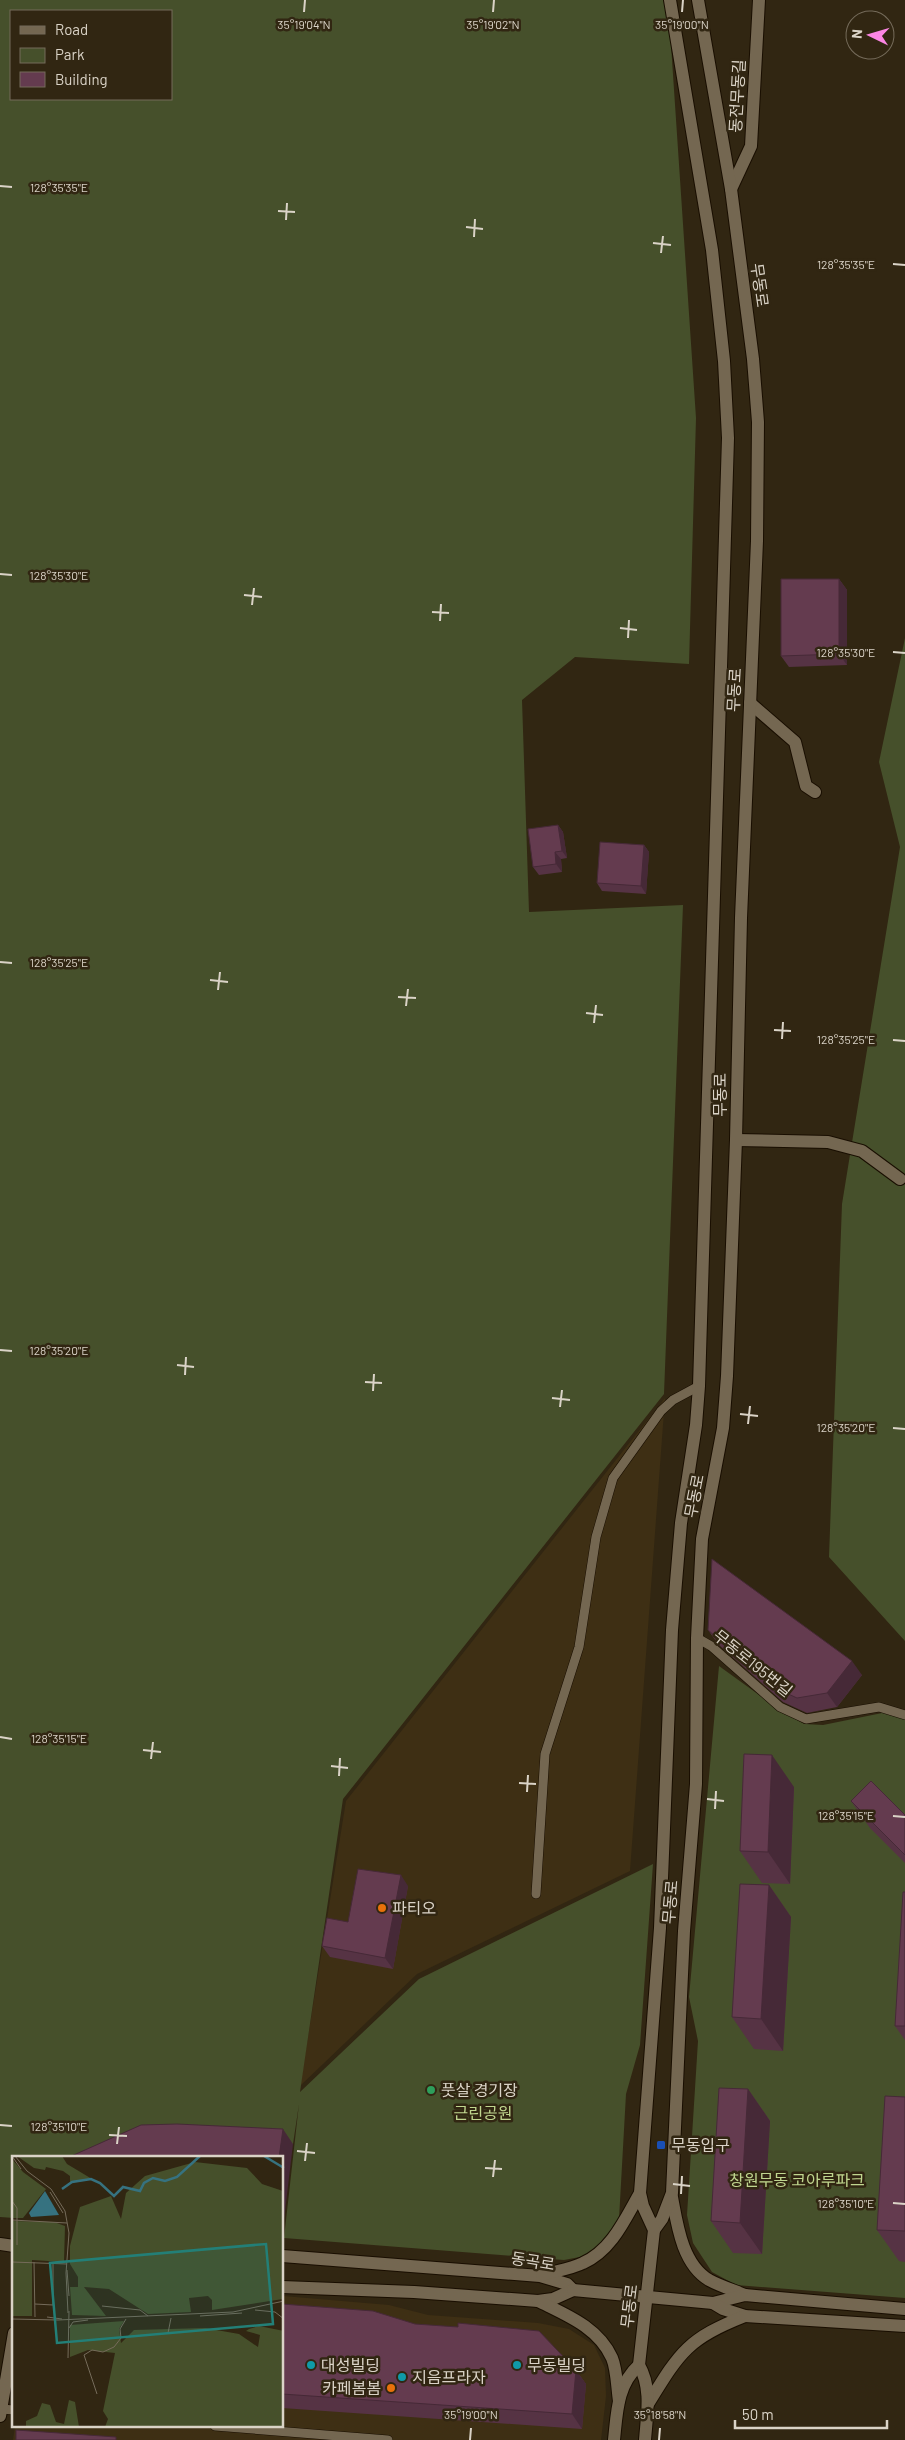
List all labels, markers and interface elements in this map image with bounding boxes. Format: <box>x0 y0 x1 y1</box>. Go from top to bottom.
legend <box>10 10 172 100</box>
north arrow <box>845 10 895 60</box>
text: 35°19'04"N <box>277 17 331 31</box>
text: 35°19'02"N <box>466 17 520 31</box>
text: 35°19'00"N <box>655 17 709 31</box>
text: Road <box>55 20 88 38</box>
text: N <box>848 28 865 39</box>
text: Park <box>55 45 85 63</box>
street label: 동전무동길 <box>725 59 748 133</box>
text: Building <box>55 70 108 88</box>
text: 128°35'35"E <box>30 180 88 194</box>
text: 128°35'35"E <box>817 257 875 271</box>
street label: 무동로 <box>748 262 773 308</box>
text: 128°35'30"E <box>30 568 88 582</box>
text: 128°35'30"E <box>817 645 875 659</box>
street label: 무동로 <box>723 667 744 713</box>
text: 128°35'25"E <box>30 955 88 969</box>
text: 128°35'25"E <box>817 1032 875 1046</box>
street label: 무동로 <box>710 1073 729 1117</box>
text: 128°35'20"E <box>29 1343 89 1357</box>
text: 128°35'20"E <box>816 1420 876 1434</box>
street label: 무동로 <box>680 1472 707 1519</box>
street label: 무동로195번길 <box>710 1625 797 1700</box>
text: 128°35'15"E <box>31 1731 87 1745</box>
text: 128°35'15"E <box>818 1808 874 1822</box>
street label: 무동로 <box>658 1879 681 1925</box>
place label: 파티오 <box>392 1898 436 1917</box>
marker: 파티오 <box>376 1902 388 1914</box>
place label: 풋살 경기장 <box>441 2080 518 2099</box>
marker: 풋살 경기장 <box>425 2084 437 2096</box>
park label: 근린공원 <box>454 2103 512 2122</box>
text: 128°35'10"E <box>31 2119 87 2133</box>
place label: 무동입구 <box>671 2135 730 2154</box>
marker: 무동입구 <box>655 2139 667 2151</box>
inset map <box>12 2156 284 2428</box>
park label: 창원무동 코아루파크 <box>729 2170 865 2189</box>
text: 128°35'10"E <box>818 2196 874 2210</box>
street label: 동곡로 <box>510 2248 557 2273</box>
street label: 무동로 <box>616 2283 641 2329</box>
place label: 대성빌딩 <box>321 2355 380 2374</box>
place label: 무동빌딩 <box>527 2355 586 2374</box>
marker: 대성빌딩 <box>305 2359 317 2371</box>
marker: 무동빌딩 <box>511 2359 523 2371</box>
place label: 지음프라자 <box>412 2367 486 2386</box>
marker: 지음프라자 <box>396 2371 408 2383</box>
place label: 카페봄봄 <box>322 2378 381 2397</box>
marker: 카페봄봄 <box>385 2382 397 2394</box>
scale bar <box>735 2398 888 2430</box>
text: 50 m <box>742 2405 774 2423</box>
text: 35°19'00"N <box>444 2407 498 2421</box>
text: 35°18'58"N <box>634 2407 686 2421</box>

